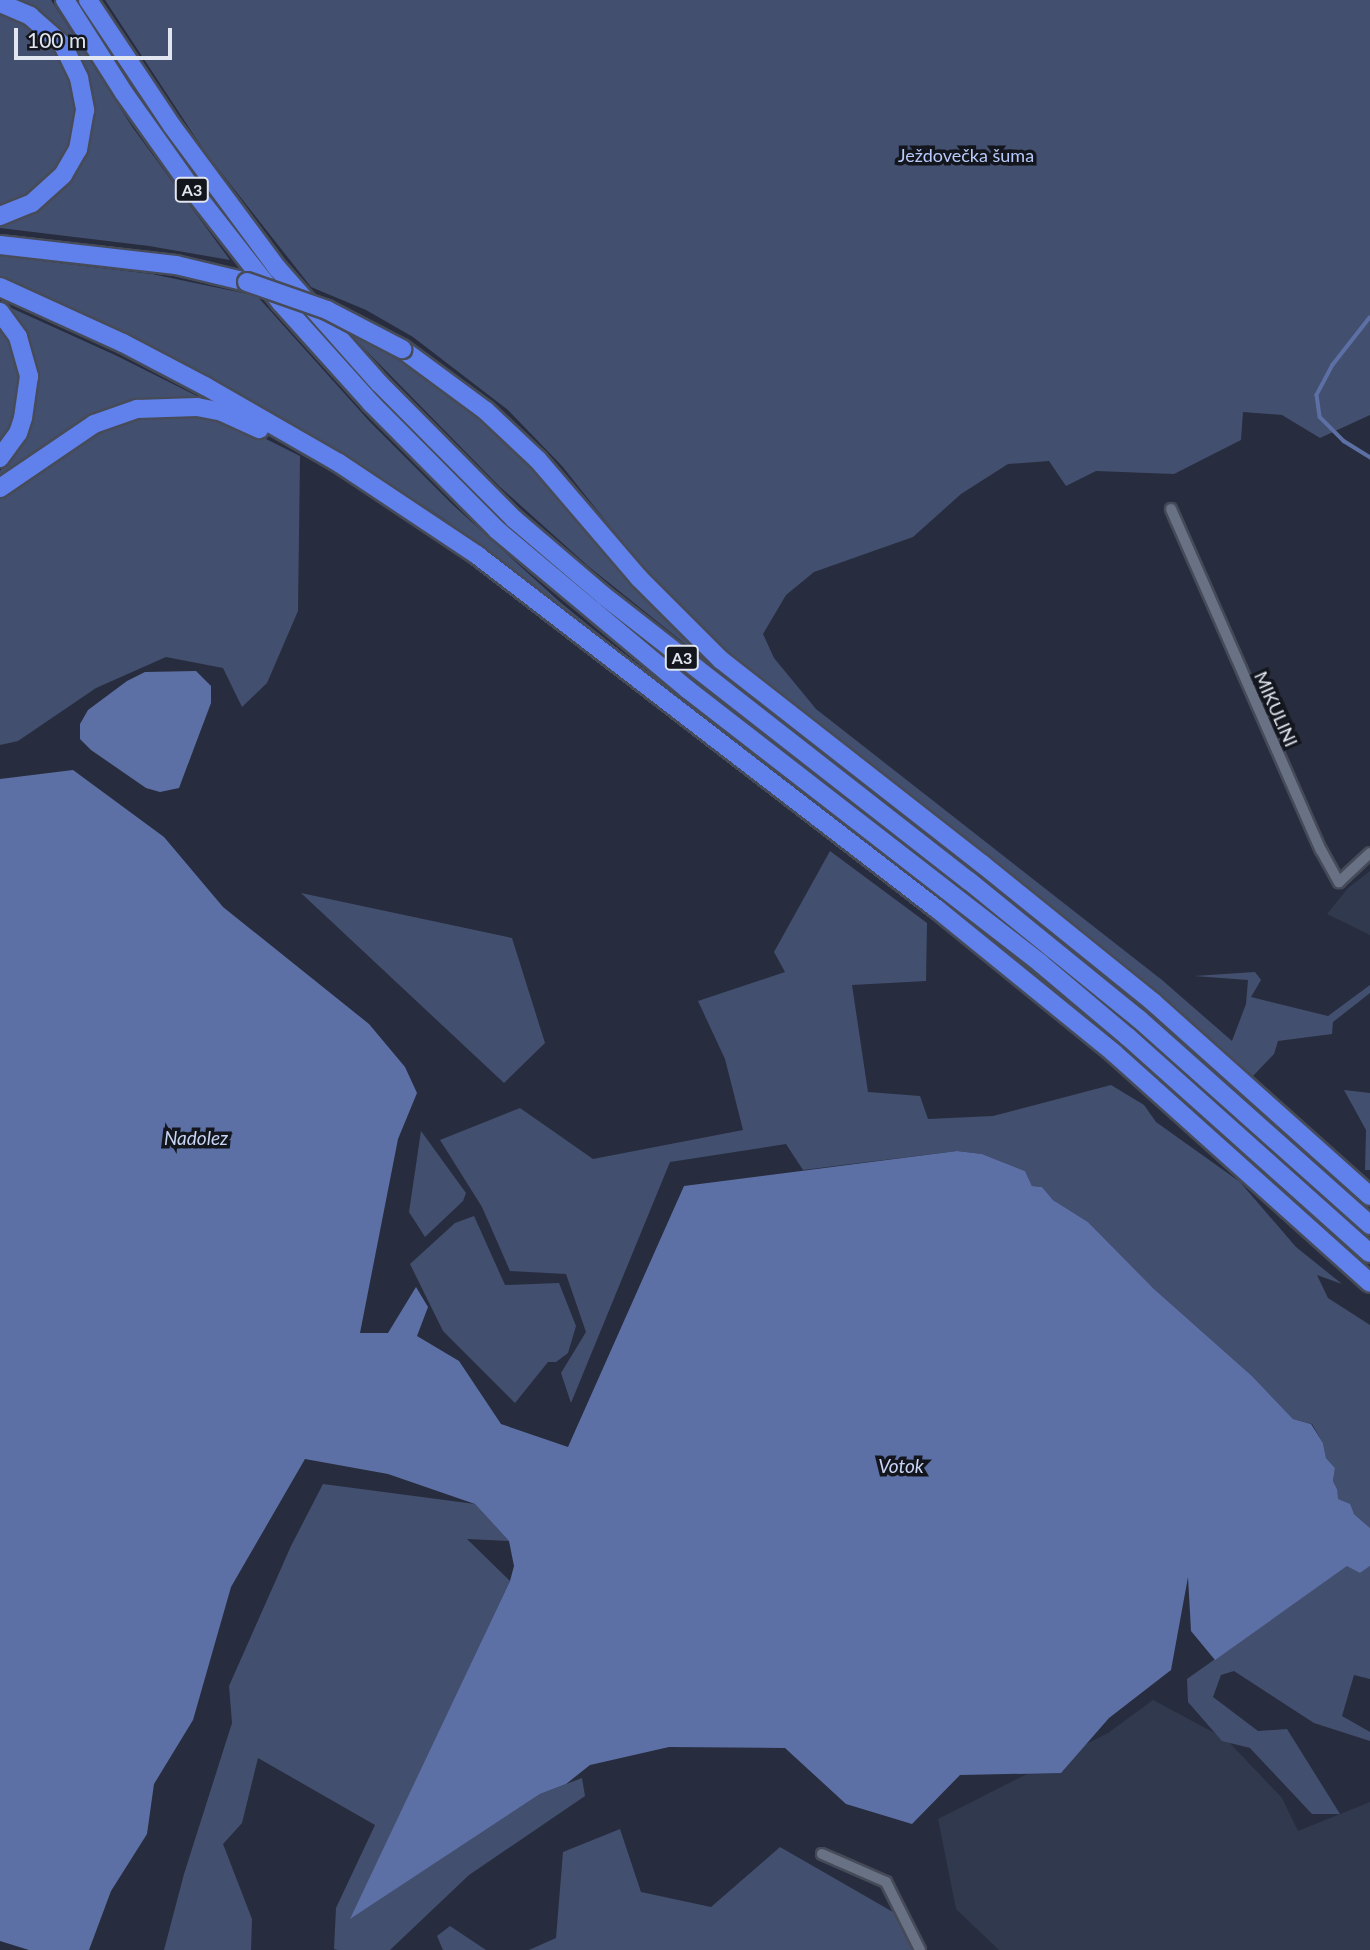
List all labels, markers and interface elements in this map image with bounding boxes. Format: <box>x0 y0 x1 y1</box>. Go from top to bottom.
scale bar <box>18 14 175 58</box>
text: 100 m <box>27 27 86 52</box>
park label: Ježdovečka šuma <box>898 144 1034 166</box>
road number: A3 <box>174 178 210 202</box>
road number: A3 <box>664 646 700 670</box>
street label: MIKULINI <box>1250 668 1302 750</box>
water label: Nadolez <box>164 1127 228 1149</box>
water label: Votok <box>878 1455 924 1477</box>

